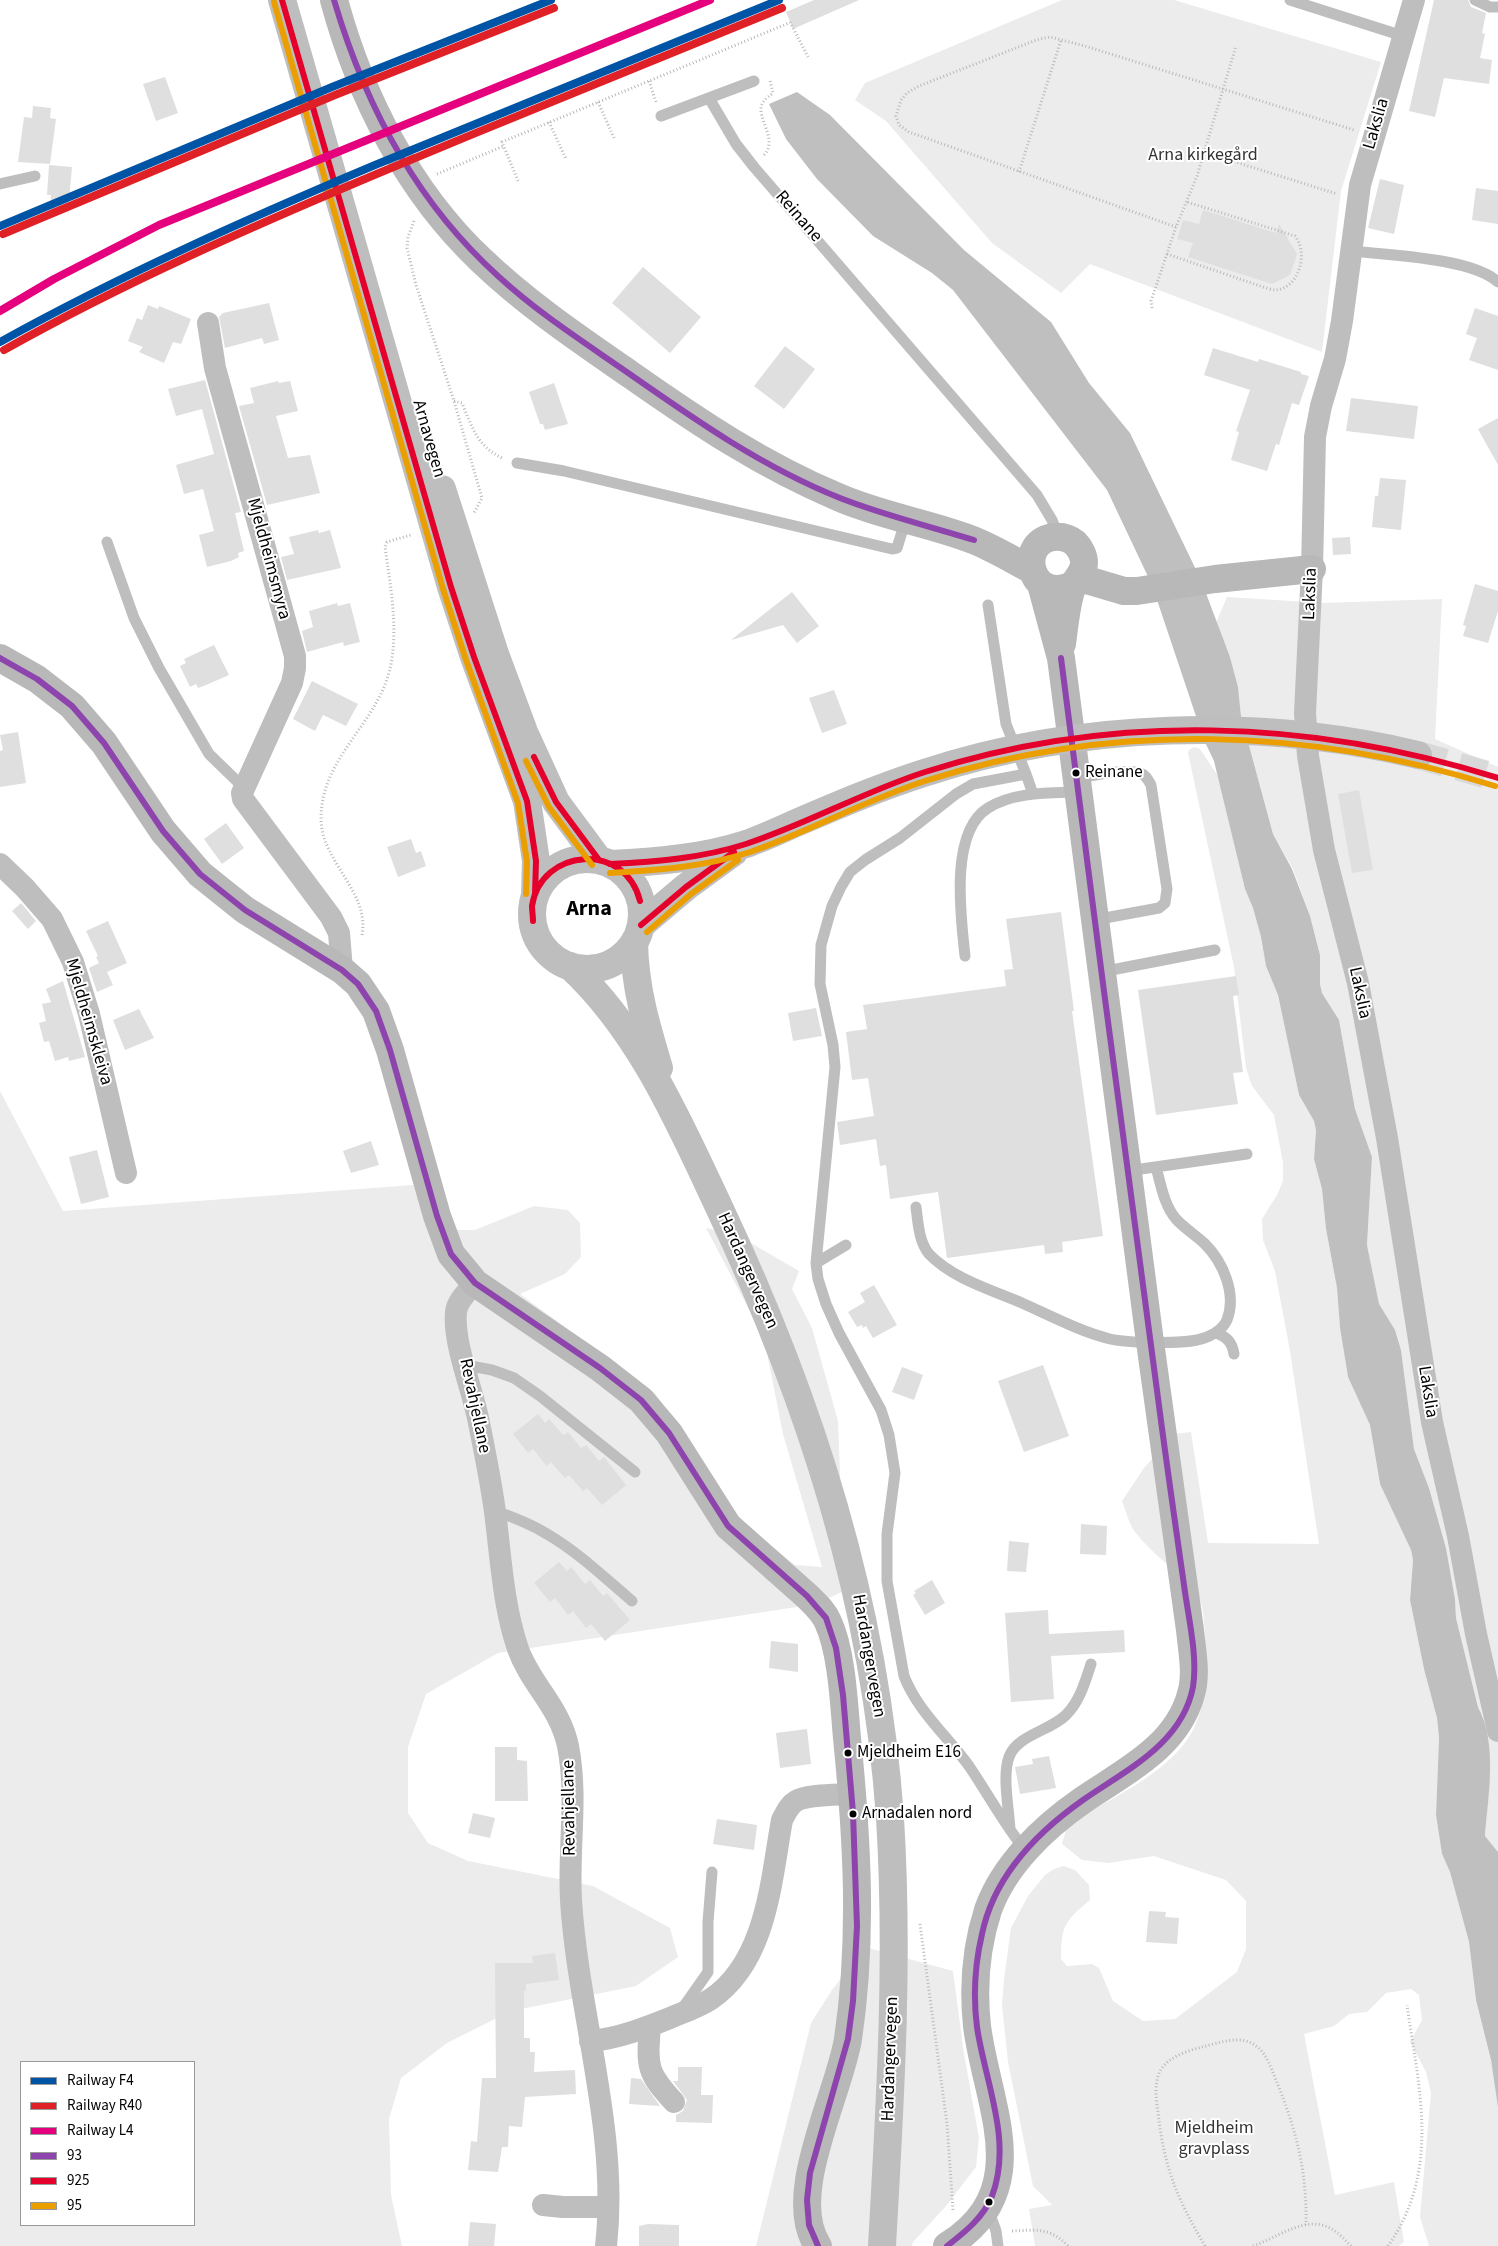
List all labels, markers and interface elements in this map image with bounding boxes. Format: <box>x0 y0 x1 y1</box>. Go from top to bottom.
street label: Lakslia <box>1359 96 1395 152</box>
park label: Arna kirkegård <box>1148 145 1258 167</box>
street label: Reinane <box>770 187 826 247</box>
street label: Arnavegen <box>407 398 449 480</box>
street label: Mjeldheimsmyra <box>241 496 295 622</box>
street label: Lakslia <box>1299 567 1323 621</box>
place label: Reinane <box>1085 763 1143 783</box>
marker: Reinane <box>1071 768 1081 778</box>
district label: Arna <box>566 897 612 923</box>
street label: Mjeldheimskleiva <box>60 956 116 1088</box>
street label: Lakslia <box>1343 965 1375 1021</box>
street label: Hardangervegen <box>712 1210 782 1332</box>
street label: Revahjellane <box>453 1357 495 1455</box>
street label: Lakslia <box>1412 1364 1442 1420</box>
street label: Hardangervegen <box>847 1593 889 1719</box>
place label: Mjeldheim E16 <box>857 1743 961 1763</box>
marker: Mjeldheim E16 <box>843 1748 853 1758</box>
street label: Revahjellane <box>558 1760 582 1856</box>
place label: Arnadalen nord <box>862 1804 972 1824</box>
marker: Arnadalen nord <box>848 1809 858 1819</box>
street label: Hardangervegen <box>878 1996 904 2122</box>
legend <box>20 2061 195 2226</box>
text: Railway F4 <box>67 2070 134 2091</box>
text: Railway R40 <box>67 2095 142 2116</box>
park label: Mjeldheim gravplass <box>1174 2118 1254 2160</box>
text: Railway L4 <box>67 2120 134 2141</box>
text: 93 <box>67 2145 82 2166</box>
text: 925 <box>67 2170 89 2191</box>
text: 95 <box>67 2195 82 2216</box>
unlabelled marker <box>984 2197 994 2207</box>

